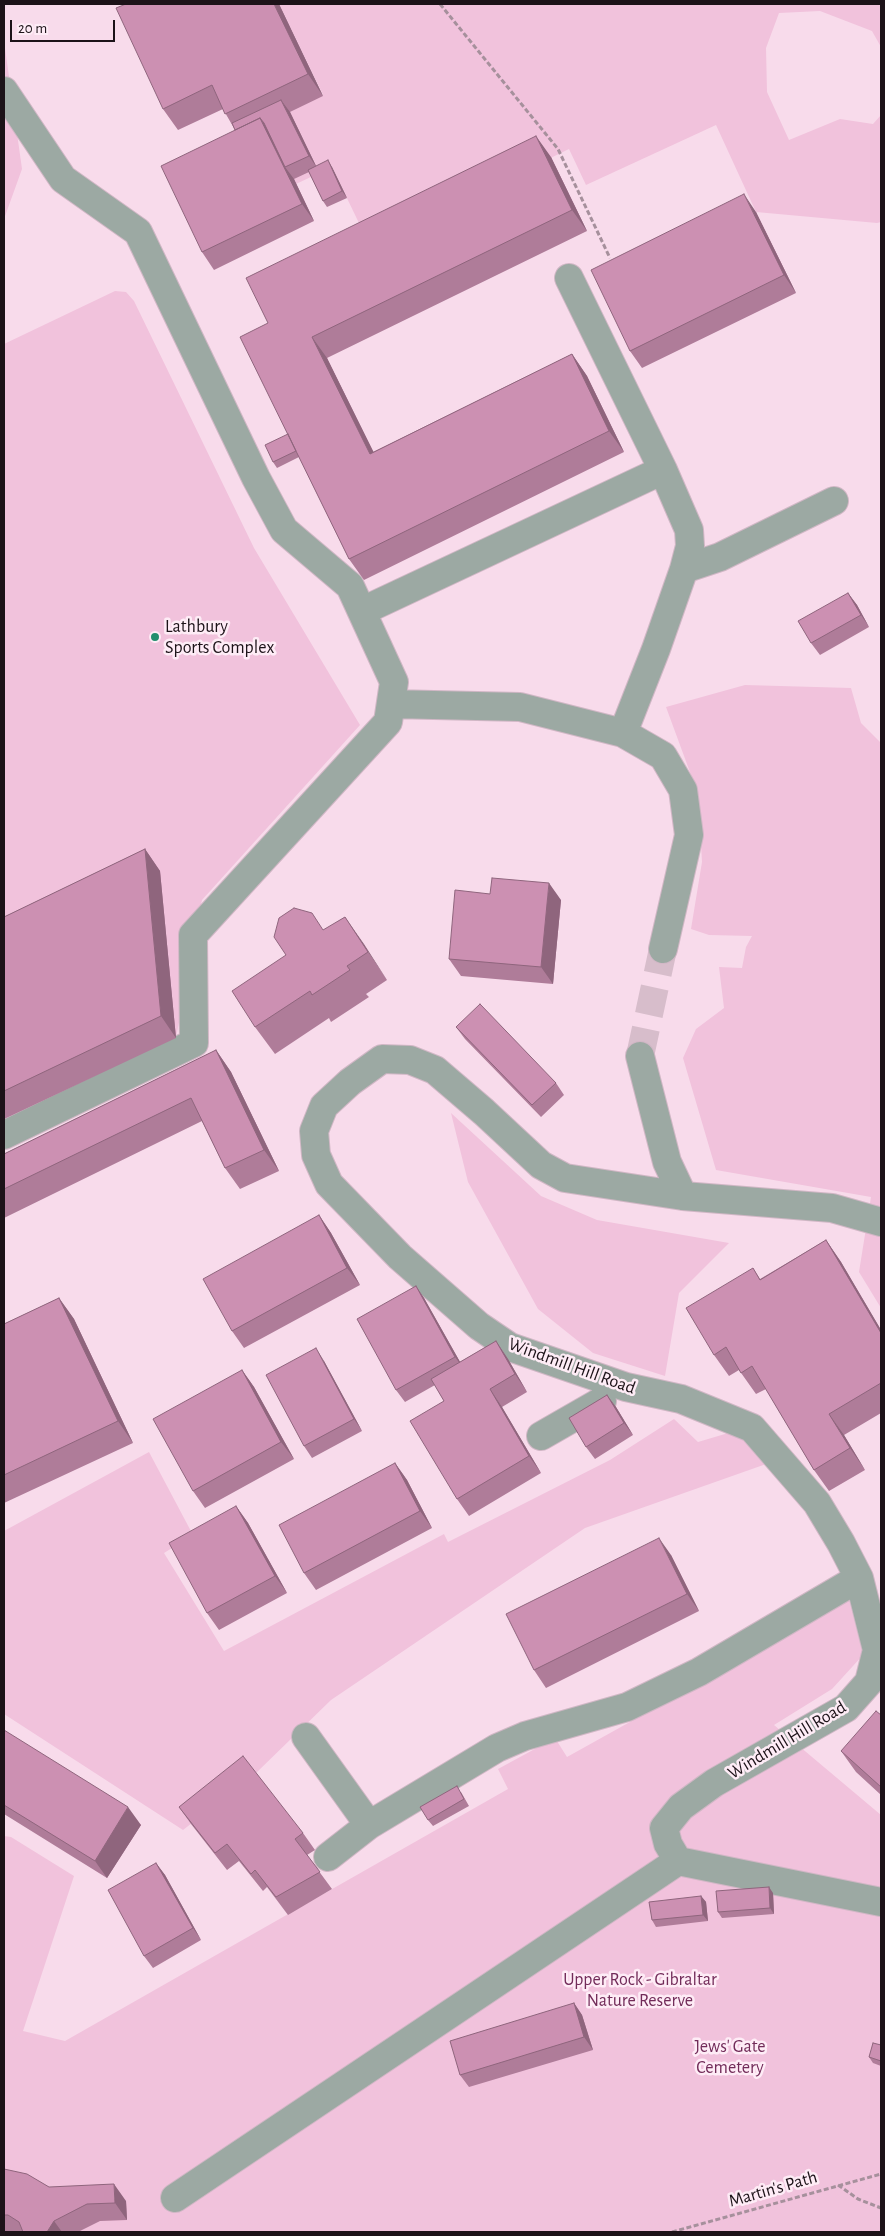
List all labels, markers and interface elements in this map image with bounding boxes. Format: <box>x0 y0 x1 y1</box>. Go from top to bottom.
scale bar <box>12 10 118 42</box>
text: 20 m <box>18 21 47 36</box>
place label: Lathbury Sports Complex <box>165 616 274 659</box>
marker: Lathbury Sports Complex <box>149 631 161 643</box>
street label: Windmill Hill Road <box>505 1333 639 1399</box>
street label: Windmill Hill Road <box>724 1696 850 1784</box>
park label: Upper Rock - Gibraltar Nature Reserve <box>563 1969 717 2012</box>
park label: Jews' Gate Cemetery <box>695 2036 765 2078</box>
street label: Martin's Path <box>726 2166 820 2212</box>

